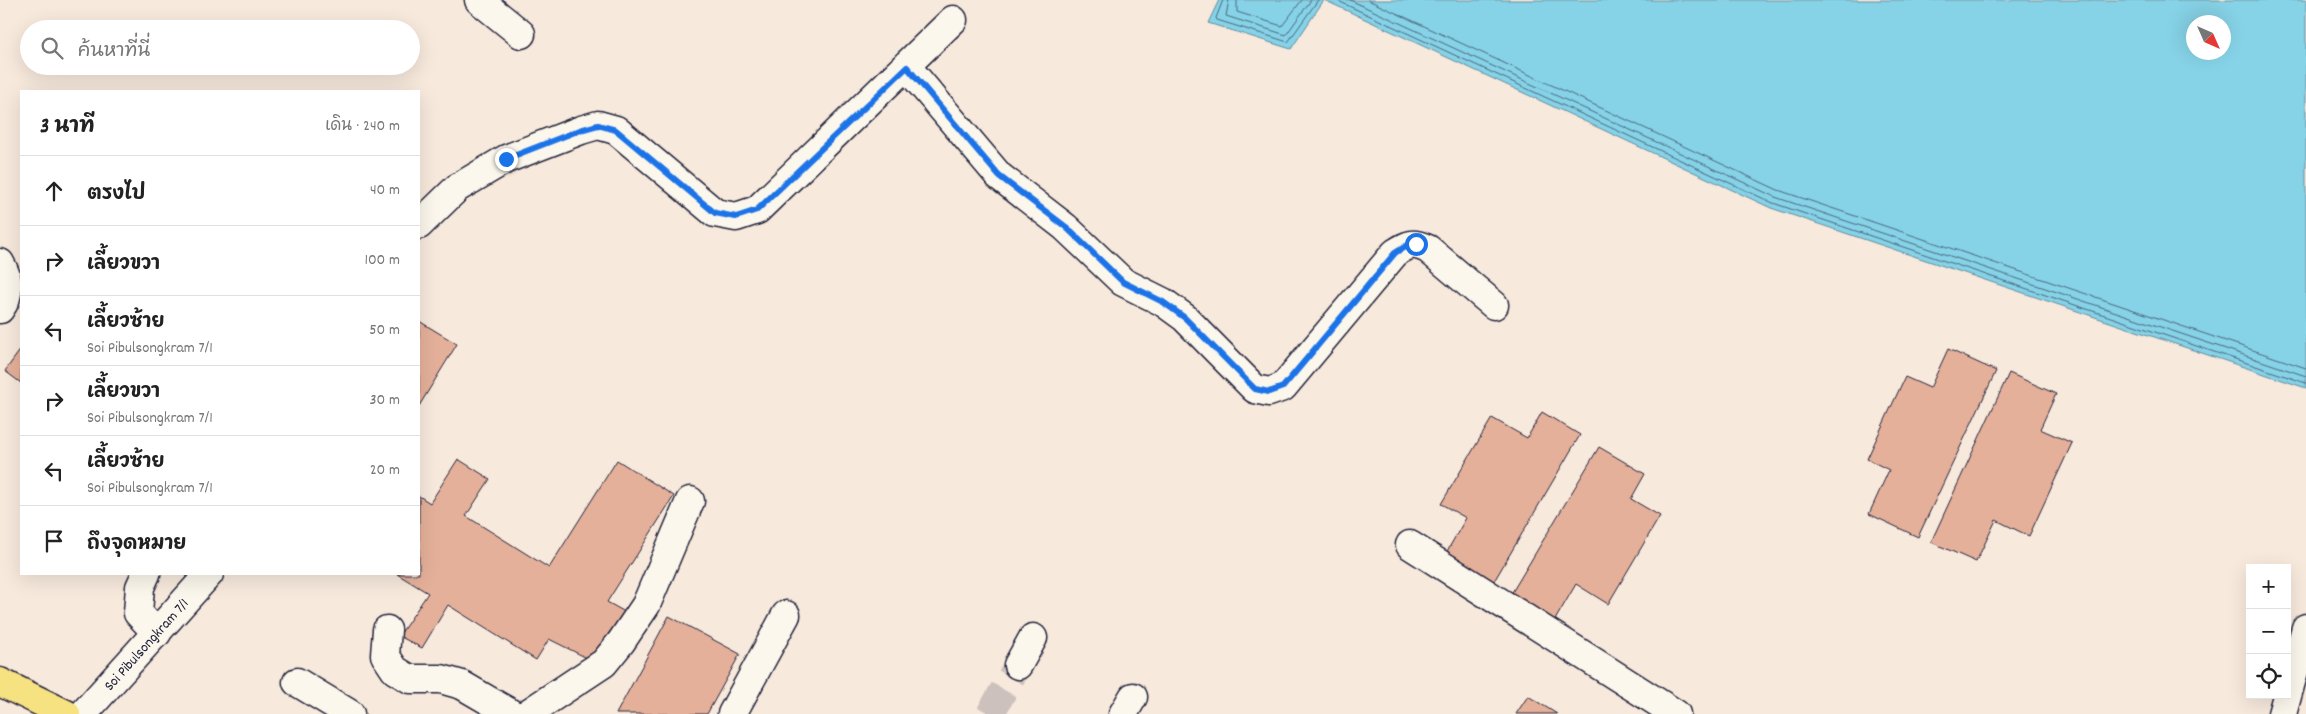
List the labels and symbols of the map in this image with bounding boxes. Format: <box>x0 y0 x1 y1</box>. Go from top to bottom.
north arrow <box>2186 15 2231 60</box>
route end <box>495 148 518 171</box>
route start <box>1405 233 1428 256</box>
street label: Soi Pibulsongkram 7/1 <box>100 594 195 697</box>

